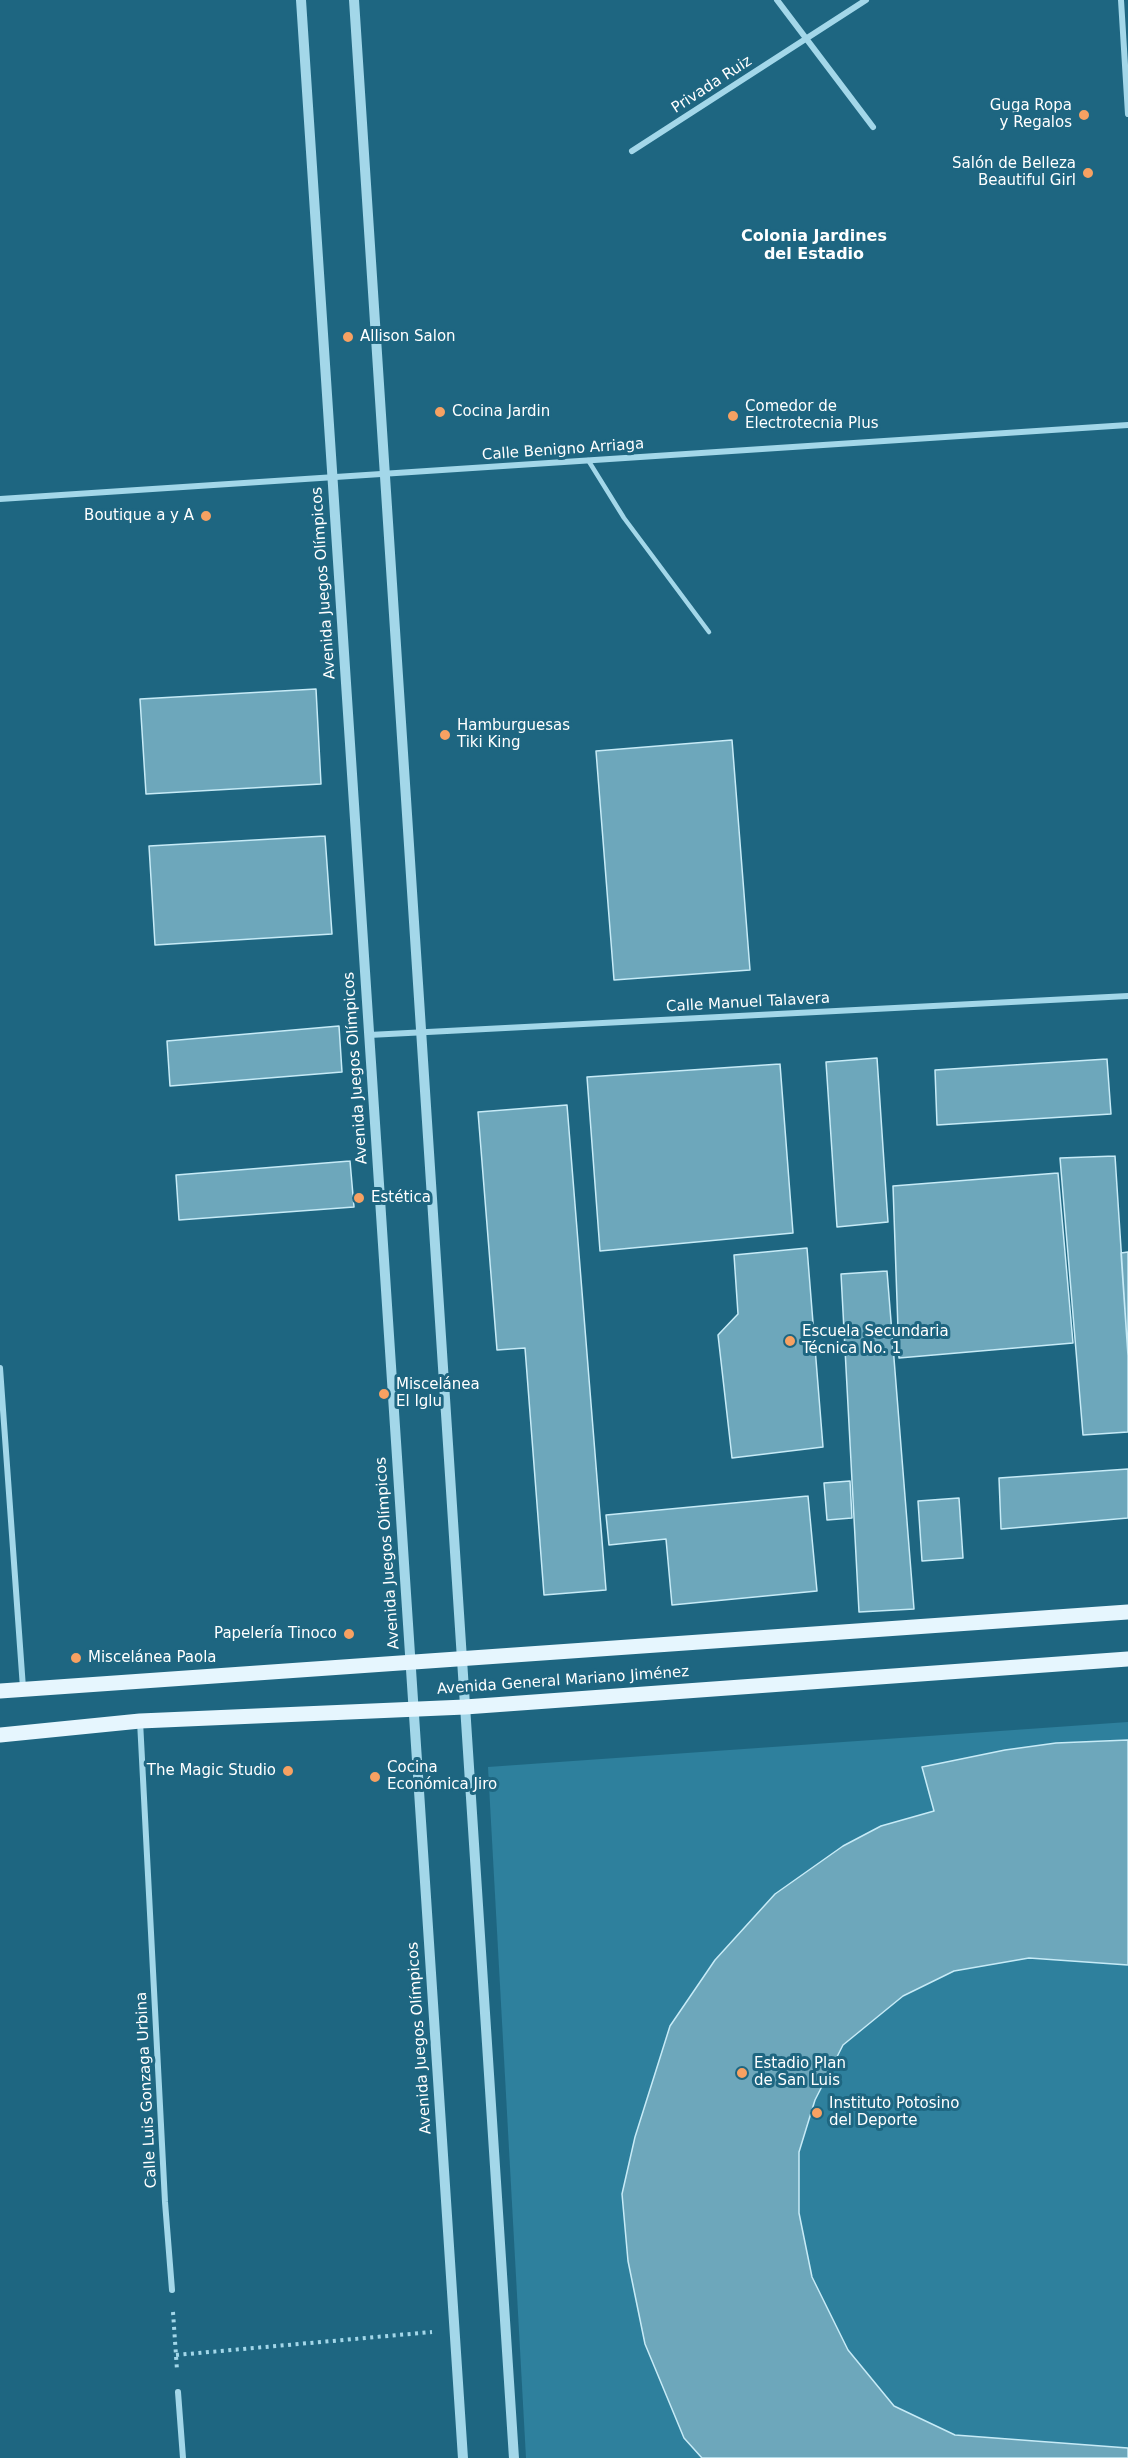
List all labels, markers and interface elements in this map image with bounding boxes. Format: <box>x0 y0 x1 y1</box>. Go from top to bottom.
street label: Privada Ruiz <box>669 52 755 118</box>
place label: Guga Ropa y Regalos <box>990 97 1072 132</box>
marker: Guga Ropa y Regalos <box>1077 108 1091 122</box>
place label: Salón de Belleza Beautiful Girl <box>952 155 1076 190</box>
marker: Salón de Belleza Beautiful Girl <box>1081 166 1095 180</box>
district label: Colonia Jardines del Estadio <box>741 227 887 265</box>
place label: Allison Salon <box>360 328 456 346</box>
marker: Allison Salon <box>341 330 355 344</box>
place label: Comedor de Electrotecnia Plus <box>745 398 879 433</box>
place label: Cocina Jardin <box>452 403 550 421</box>
marker: Cocina Jardin <box>433 405 447 419</box>
marker: Comedor de Electrotecnia Plus <box>726 409 740 423</box>
street label: Calle Benigno Arriaga <box>481 435 645 465</box>
street label: Avenida Juegos Olímpicos <box>308 486 340 680</box>
place label: Boutique a y A <box>84 507 194 525</box>
marker: Boutique a y A <box>199 509 213 523</box>
place label: Hamburguesas Tiki King <box>457 717 570 752</box>
marker: Hamburguesas Tiki King <box>438 728 452 742</box>
street label: Avenida Juegos Olímpicos <box>340 971 372 1165</box>
street label: Calle Manuel Talavera <box>666 990 830 1016</box>
place label: Estética <box>371 1189 431 1207</box>
marker: Estética <box>352 1191 366 1205</box>
place label: Escuela Secundaria Técnica No. 1 <box>802 1323 949 1358</box>
marker: Escuela Secundaria Técnica No. 1 <box>783 1334 797 1348</box>
place label: Miscelánea El Iglu <box>396 1376 480 1411</box>
marker: Miscelánea El Iglu <box>377 1387 391 1401</box>
street label: Avenida Juegos Olímpicos <box>372 1456 404 1650</box>
place label: Papelería Tinoco <box>214 1625 337 1643</box>
marker: Papelería Tinoco <box>342 1627 356 1641</box>
place label: Miscelánea Paola <box>88 1649 217 1667</box>
marker: Miscelánea Paola <box>69 1651 83 1665</box>
street label: Avenida General Mariano Jiménez <box>436 1663 690 1699</box>
place label: Cocina Económica Jiro <box>387 1759 497 1794</box>
place label: The Magic Studio <box>147 1762 276 1780</box>
marker: The Magic Studio <box>281 1764 295 1778</box>
marker: Cocina Económica Jiro <box>368 1770 382 1784</box>
street label: Avenida Juegos Olímpicos <box>404 1941 436 2135</box>
street label: Calle Luis Gonzaga Urbina <box>133 1991 161 2189</box>
place label: Estadio Plan de San Luis <box>754 2055 846 2090</box>
marker: Estadio Plan de San Luis <box>735 2066 749 2080</box>
place label: Instituto Potosino del Deporte <box>829 2095 959 2130</box>
marker: Instituto Potosino del Deporte <box>810 2106 824 2120</box>

